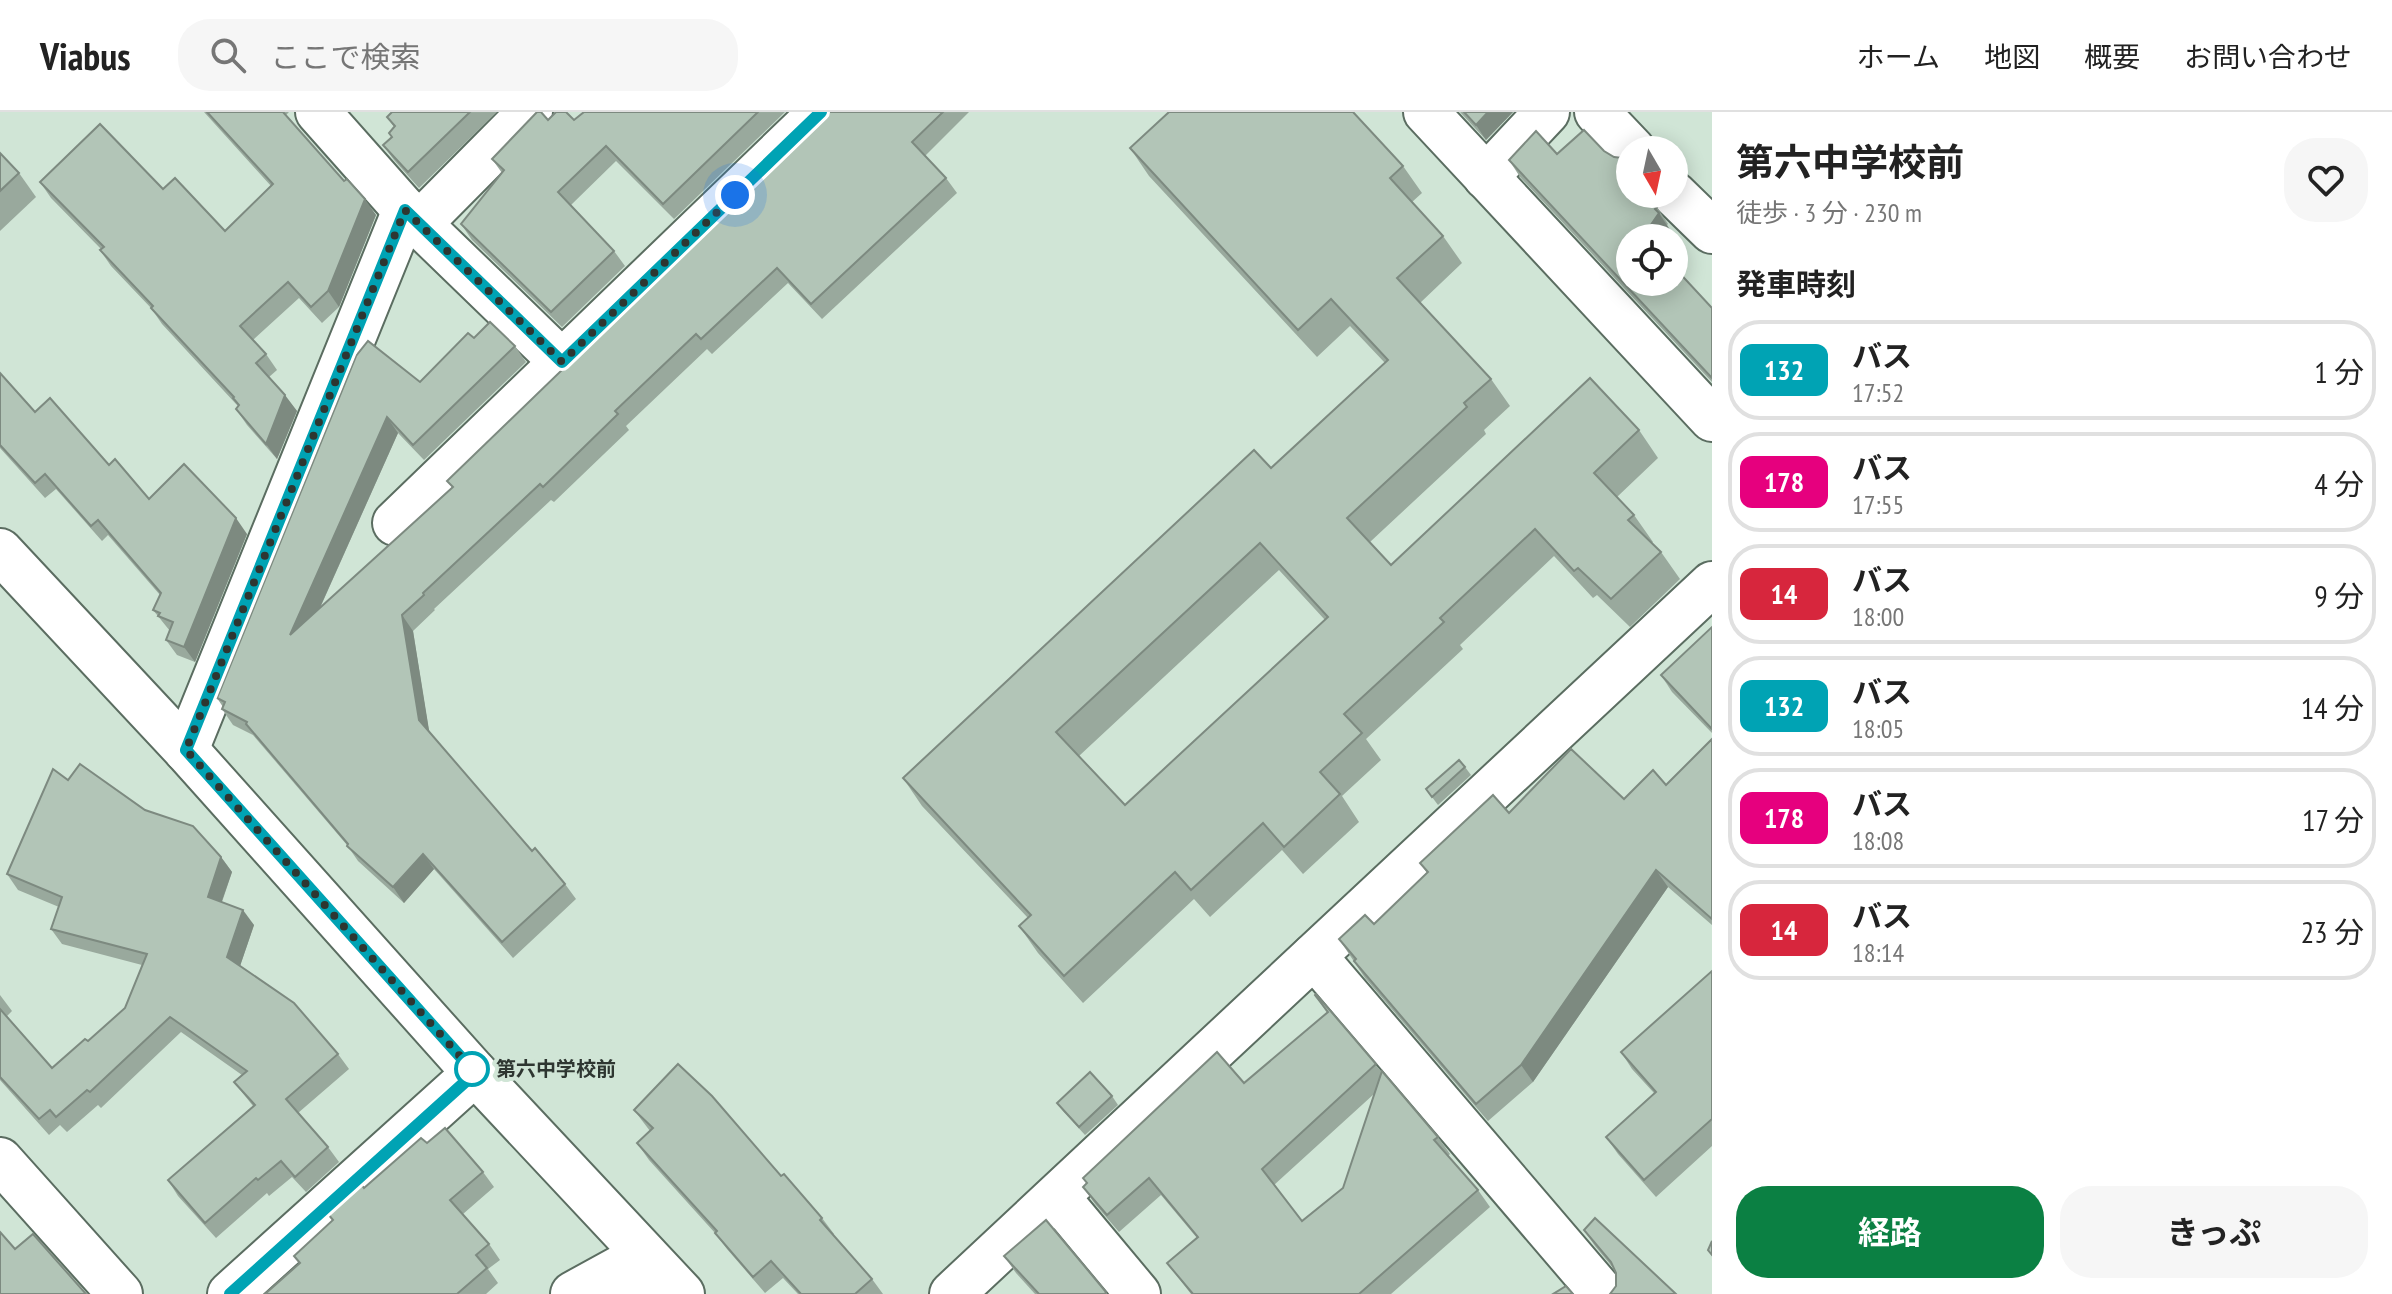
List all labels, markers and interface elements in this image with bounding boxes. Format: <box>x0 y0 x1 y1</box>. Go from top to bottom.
search box <box>178 19 738 91</box>
text: Viabus <box>40 31 130 80</box>
icon: search <box>206 33 250 77</box>
text: ここで検索 <box>270 37 420 76</box>
text: ホーム <box>1857 38 1940 75</box>
text: 地図 <box>1984 38 2040 75</box>
text: 概要 <box>2084 38 2140 75</box>
text: お問い合わせ <box>2184 38 2352 75</box>
north arrow <box>1616 136 1688 208</box>
map controls <box>1616 136 1688 296</box>
text: 第六中学校前 <box>1736 137 1964 186</box>
button: heart <box>2284 138 2368 222</box>
your location <box>715 175 755 215</box>
text: 徒歩 · 3 分 · 230 m <box>1736 196 1922 229</box>
button: locate <box>1616 224 1688 296</box>
text: 発車時刻 <box>1736 264 1856 303</box>
text: バス <box>1852 336 1912 375</box>
text: 132 <box>1764 351 1804 388</box>
text: 1 分 <box>2314 352 2364 391</box>
text: 17:52 <box>1852 376 1904 409</box>
text: バス <box>1852 448 1912 487</box>
text: 178 <box>1764 463 1804 500</box>
text: 4 分 <box>2314 464 2364 503</box>
text: 17:55 <box>1852 488 1904 521</box>
text: バス <box>1852 560 1912 599</box>
text: 14 <box>1771 575 1797 612</box>
text: 9 分 <box>2314 576 2364 615</box>
text: 18:00 <box>1852 600 1904 633</box>
text: バス <box>1852 672 1912 711</box>
text: 132 <box>1764 687 1804 724</box>
text: 14 分 <box>2301 688 2364 727</box>
text: 18:05 <box>1852 712 1904 745</box>
text: バス <box>1852 784 1912 823</box>
text: 178 <box>1764 799 1804 836</box>
text: 17 分 <box>2302 800 2364 839</box>
text: 18:08 <box>1852 824 1904 857</box>
text: バス <box>1852 896 1912 935</box>
text: 14 <box>1771 911 1797 948</box>
text: 23 分 <box>2301 912 2364 951</box>
text: 18:14 <box>1852 936 1904 969</box>
marker: 第六中学校前 <box>455 1052 489 1086</box>
place label: 第六中学校前 <box>496 1056 616 1082</box>
button: 経路 <box>1736 1186 2044 1278</box>
button: きっぷ <box>2060 1186 2368 1278</box>

